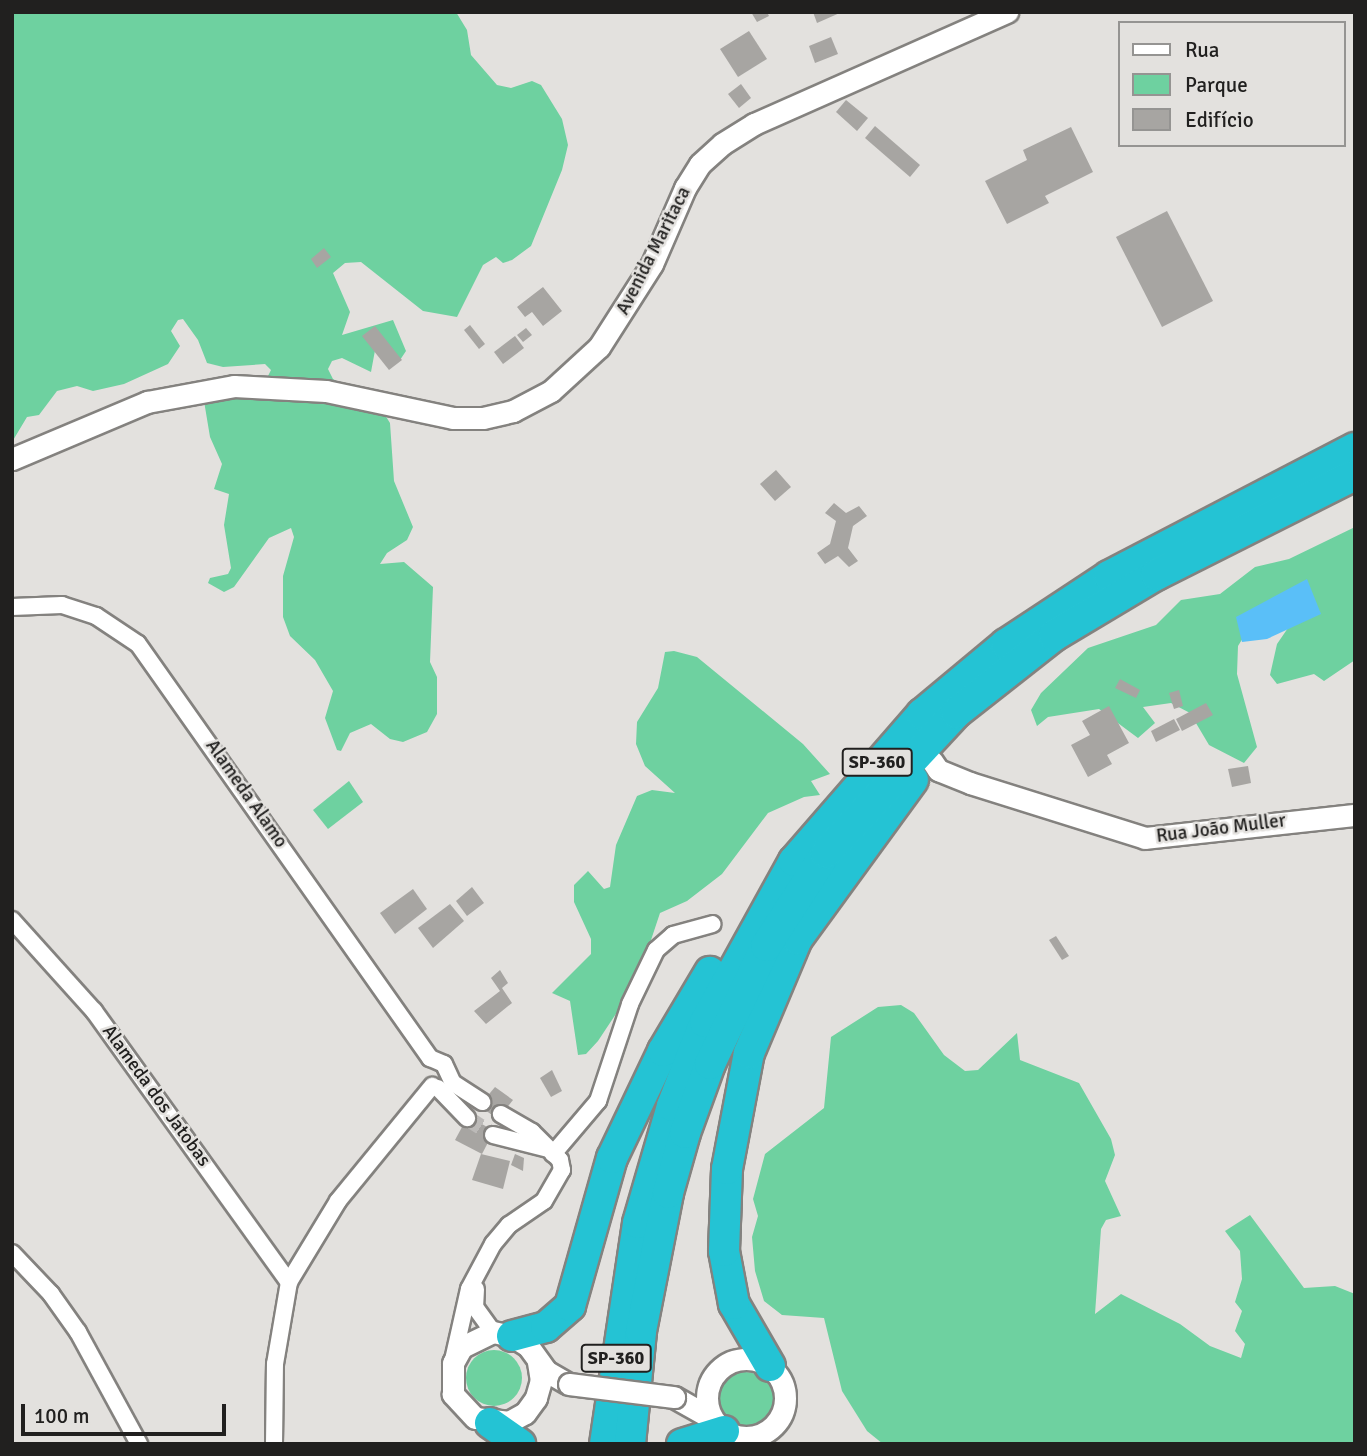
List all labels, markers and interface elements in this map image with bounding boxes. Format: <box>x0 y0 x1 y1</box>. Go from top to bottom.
legend <box>1118 21 1346 147</box>
text: Rua <box>1185 37 1219 63</box>
text: Parque <box>1185 72 1248 98</box>
text: Edifício <box>1185 107 1254 133</box>
street label: Avenida Maritaca <box>612 183 696 319</box>
street label: Alameda Alamo <box>200 735 292 853</box>
road number: SP-360 <box>840 748 914 776</box>
street label: Rua João Muller <box>1155 810 1287 848</box>
street label: Alameda dos Jatobas <box>97 1021 215 1171</box>
road number: SP-360 <box>579 1344 653 1372</box>
scale bar <box>24 1390 229 1434</box>
text: 100 m <box>34 1403 89 1429</box>

